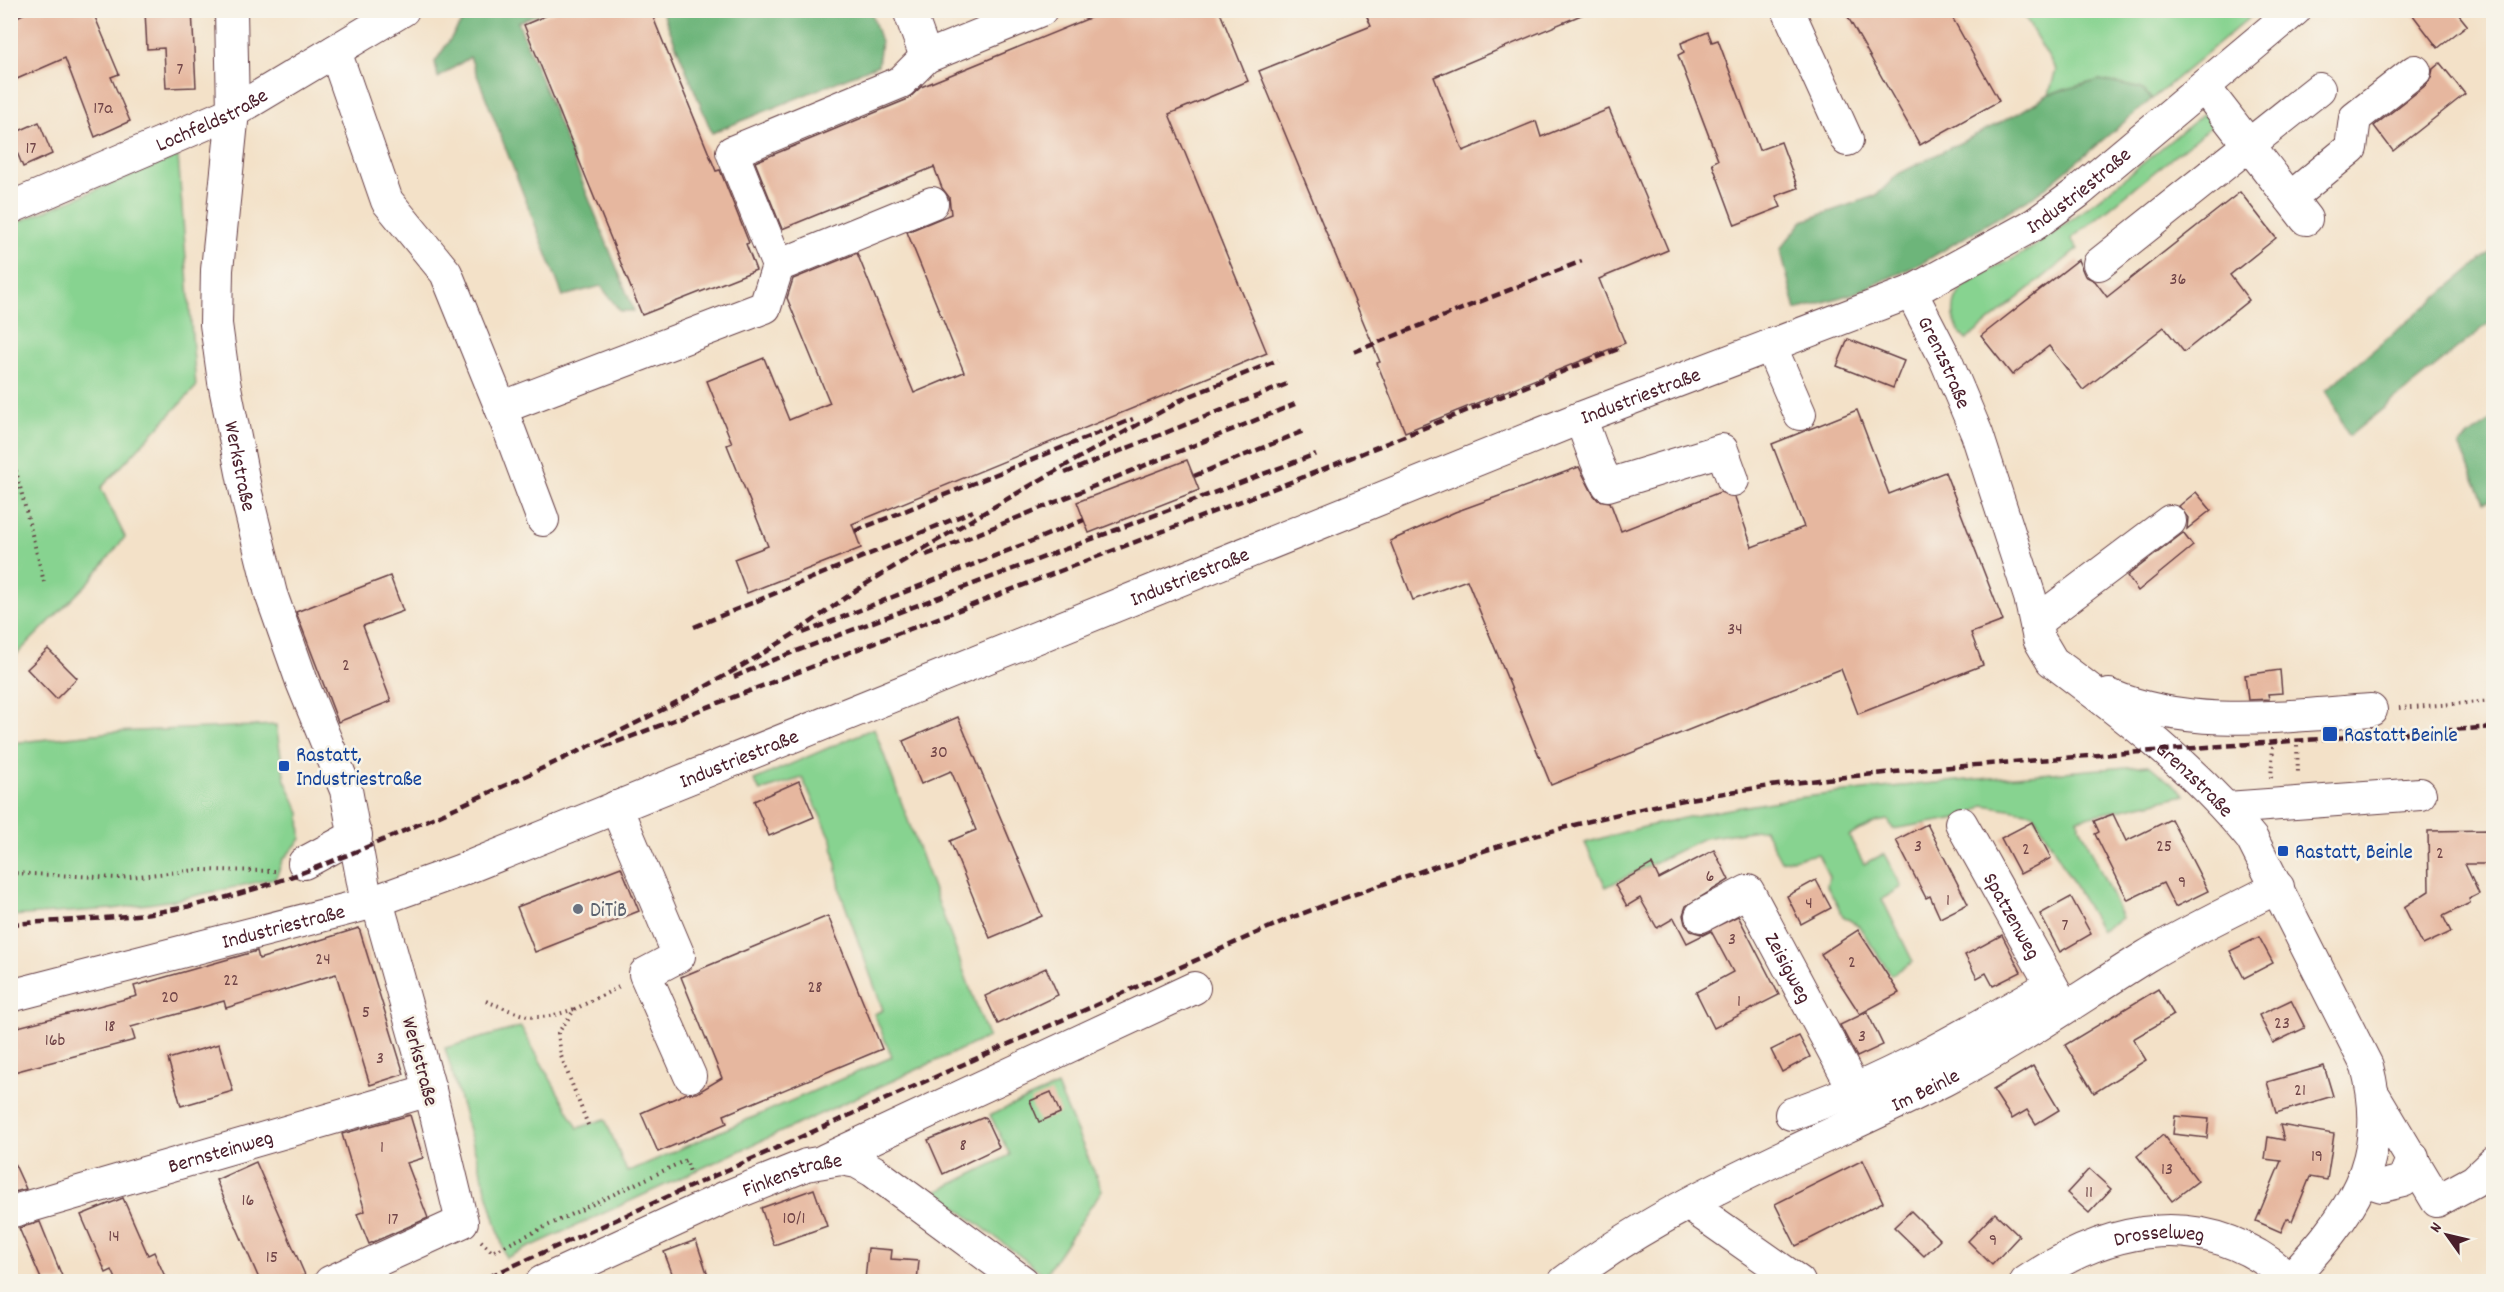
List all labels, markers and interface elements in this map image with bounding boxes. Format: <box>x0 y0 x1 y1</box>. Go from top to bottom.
house number: 7 <box>177 58 184 83</box>
street label: Lochfeldstraße <box>152 82 275 161</box>
house number: 17a <box>93 97 113 122</box>
house number: 17 <box>26 137 37 162</box>
street label: Industriestraße <box>2022 142 2139 244</box>
house number: 36 <box>2170 268 2186 293</box>
street label: Grenzstraße <box>1908 312 1977 414</box>
street label: Industriestraße <box>1577 361 1706 434</box>
street label: Werkstraße <box>214 419 262 515</box>
street label: Industriestraße <box>1126 541 1254 616</box>
house number: 34 <box>1727 618 1743 643</box>
house number: 2 <box>342 654 350 679</box>
place label: Rastatt Beinle <box>2344 722 2458 752</box>
street label: Industriestraße <box>676 723 804 798</box>
marker: Rastatt Beinle <box>2321 725 2339 743</box>
street label: Grenzstraße <box>2147 736 2239 825</box>
house number: 30 <box>930 741 948 766</box>
place label: Rastatt, Industriestraße <box>296 742 422 796</box>
marker: Rastatt, Industriestraße <box>277 759 291 773</box>
house number: 3 <box>1914 835 1922 860</box>
house number: 25 <box>2156 835 2172 860</box>
house number: 2 <box>2022 838 2030 863</box>
place label: Rastatt, Beinle <box>2295 839 2413 869</box>
house number: 2 <box>2436 842 2444 867</box>
marker: Rastatt, Beinle <box>2276 844 2290 858</box>
house number: 6 <box>1706 865 1714 890</box>
street label: Spatzenweg <box>1974 868 2046 966</box>
house number: 9 <box>2178 871 2186 896</box>
house number: 1 <box>1946 889 1950 914</box>
house number: 4 <box>1805 892 1813 917</box>
place label: DiTiB <box>590 897 627 927</box>
street label: Industriestraße <box>219 898 349 959</box>
marker: DiTiB <box>571 902 585 916</box>
house number: 7 <box>2062 914 2069 939</box>
house number: 3 <box>1728 928 1736 953</box>
street label: Zeisigweg <box>1755 928 1818 1010</box>
house number: 24 <box>315 948 331 973</box>
house number: 2 <box>1848 951 1856 976</box>
house number: 22 <box>223 969 239 994</box>
house number: 28 <box>807 976 823 1001</box>
house number: 20 <box>161 986 179 1011</box>
house number: 1 <box>1737 990 1741 1015</box>
house number: 5 <box>362 1001 370 1026</box>
house number: 23 <box>2274 1012 2290 1037</box>
street label: Werkstraße <box>392 1014 444 1110</box>
house number: 18 <box>104 1015 116 1040</box>
house number: 3 <box>1858 1025 1866 1050</box>
house number: 16b <box>45 1029 65 1054</box>
house number: 3 <box>376 1047 384 1072</box>
street label: Im Beinle <box>1887 1062 1966 1121</box>
house number: 21 <box>2294 1079 2306 1104</box>
street label: Bernsteinweg <box>165 1124 277 1183</box>
house number: 8 <box>959 1134 967 1159</box>
house number: 1 <box>380 1136 384 1161</box>
house number: 19 <box>2311 1145 2323 1170</box>
street label: Finkenstraße <box>739 1147 845 1207</box>
house number: 13 <box>2161 1158 2173 1183</box>
house number: 11 <box>2085 1181 2093 1206</box>
house number: 16 <box>242 1189 254 1214</box>
north arrow <box>2417 1205 2477 1265</box>
house number: 10/1 <box>783 1207 805 1232</box>
house number: 17 <box>388 1208 399 1233</box>
text: N <box>2425 1218 2448 1238</box>
street label: Drosselweg <box>2111 1219 2207 1257</box>
house number: 14 <box>108 1225 120 1250</box>
house number: 9 <box>1989 1229 1997 1254</box>
house number: 15 <box>266 1246 278 1271</box>

